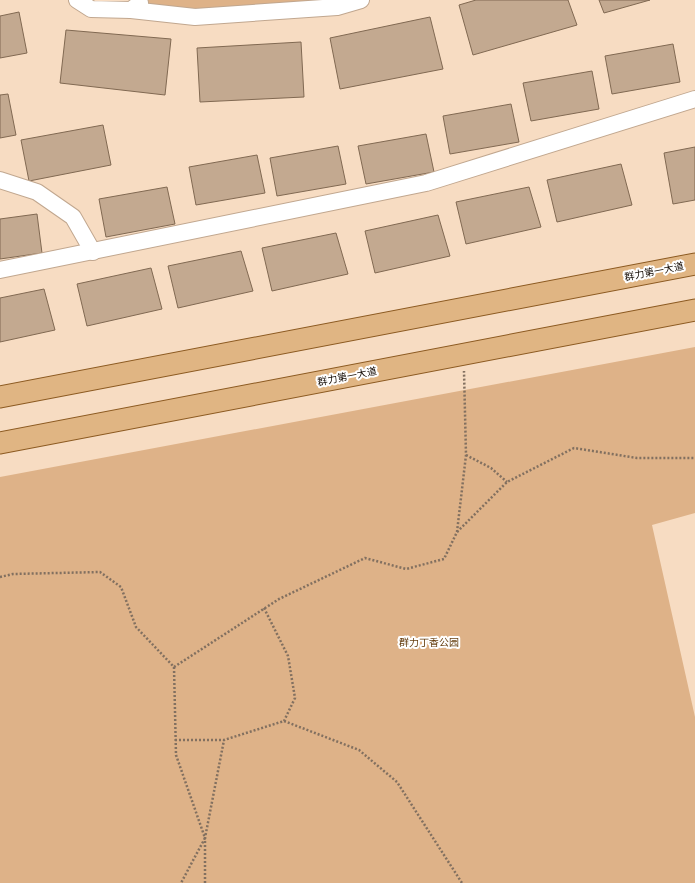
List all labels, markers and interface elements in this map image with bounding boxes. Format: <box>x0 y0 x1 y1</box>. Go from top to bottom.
street label: 群力第一大道 <box>623 258 685 285</box>
street label: 群力第一大道 <box>316 363 378 390</box>
park label: 群力丁香公园 <box>399 635 459 650</box>

